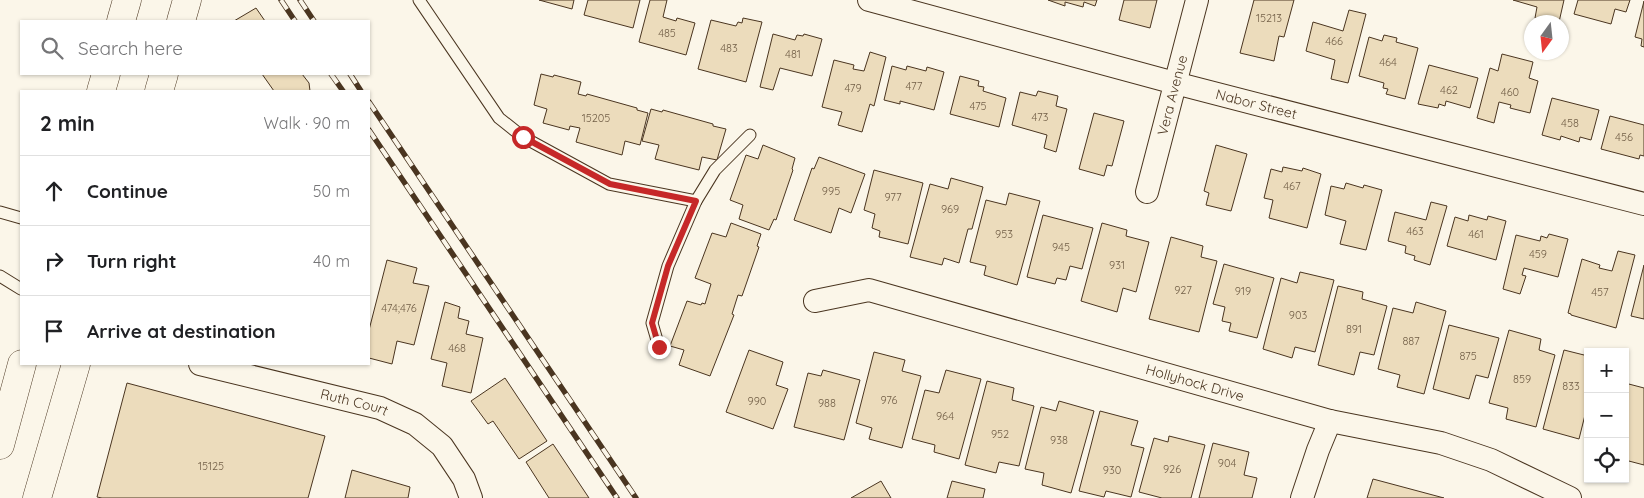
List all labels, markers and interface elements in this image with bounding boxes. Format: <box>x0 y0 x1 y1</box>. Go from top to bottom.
house number: 15213 <box>1256 11 1282 25</box>
north arrow <box>1524 15 1569 60</box>
search box <box>20 20 370 75</box>
house number: 485 <box>658 26 676 40</box>
icon: search <box>38 34 66 62</box>
house number: 466 <box>1325 34 1343 48</box>
text: Search here <box>78 36 183 60</box>
house number: 483 <box>720 41 738 55</box>
house number: 481 <box>785 47 801 61</box>
street label: Vera Avenue <box>1153 53 1191 137</box>
house number: 464 <box>1379 55 1397 69</box>
house number: 477 <box>906 79 923 93</box>
house number: 479 <box>844 81 862 95</box>
house number: 462 <box>1440 83 1458 97</box>
street label: Nabor Street <box>1214 85 1299 123</box>
house number: 460 <box>1501 85 1519 99</box>
house number: 475 <box>969 99 987 113</box>
text: 2 min <box>40 110 95 136</box>
house number: 473 <box>1032 110 1049 124</box>
house number: 15205 <box>582 111 610 125</box>
text: Walk · 90 m <box>263 113 350 133</box>
house number: 458 <box>1561 116 1579 130</box>
route start <box>512 126 535 149</box>
house number: 456 <box>1615 130 1633 144</box>
icon: ahead <box>40 177 68 205</box>
text: Continue <box>87 179 168 203</box>
house number: 467 <box>1283 179 1301 193</box>
text: 50 m <box>313 181 350 201</box>
house number: 995 <box>822 184 840 198</box>
house number: 977 <box>884 190 902 204</box>
house number: 969 <box>941 202 959 216</box>
house number: 463 <box>1406 224 1424 238</box>
house number: 953 <box>995 227 1013 241</box>
house number: 461 <box>1468 227 1484 241</box>
house number: 945 <box>1052 240 1070 254</box>
icon: right <box>40 247 68 275</box>
house number: 459 <box>1529 247 1547 261</box>
text: Turn right <box>87 249 176 273</box>
text: 40 m <box>313 251 350 271</box>
house number: 931 <box>1109 258 1125 272</box>
house number: 927 <box>1174 283 1192 297</box>
house number: 919 <box>1235 284 1251 298</box>
house number: 457 <box>1591 285 1609 299</box>
house number: 474;476 <box>381 301 417 315</box>
house number: 903 <box>1289 308 1307 322</box>
icon: arrive <box>40 317 68 345</box>
text: Arrive at destination <box>87 319 276 343</box>
house number: 891 <box>1346 322 1362 336</box>
house number: 887 <box>1402 334 1420 348</box>
route end <box>648 336 671 359</box>
house number: 468 <box>448 341 466 355</box>
map controls <box>1584 348 1629 483</box>
button: + <box>1584 348 1629 393</box>
house number: 875 <box>1459 349 1477 363</box>
street label: Hollyhock Drive <box>1144 360 1246 405</box>
house number: 859 <box>1513 372 1531 386</box>
house number: 833 <box>1562 379 1580 393</box>
street label: Ruth Court <box>319 385 392 420</box>
house number: 976 <box>880 393 898 407</box>
button: − <box>1584 393 1629 438</box>
house number: 990 <box>748 394 766 408</box>
house number: 988 <box>818 396 836 410</box>
house number: 964 <box>936 409 954 423</box>
house number: 952 <box>991 427 1009 441</box>
house number: 938 <box>1050 433 1068 447</box>
button: locate <box>1584 438 1629 483</box>
house number: 904 <box>1218 456 1236 470</box>
house number: 15125 <box>198 459 224 473</box>
house number: 926 <box>1163 462 1181 476</box>
house number: 930 <box>1103 463 1121 477</box>

